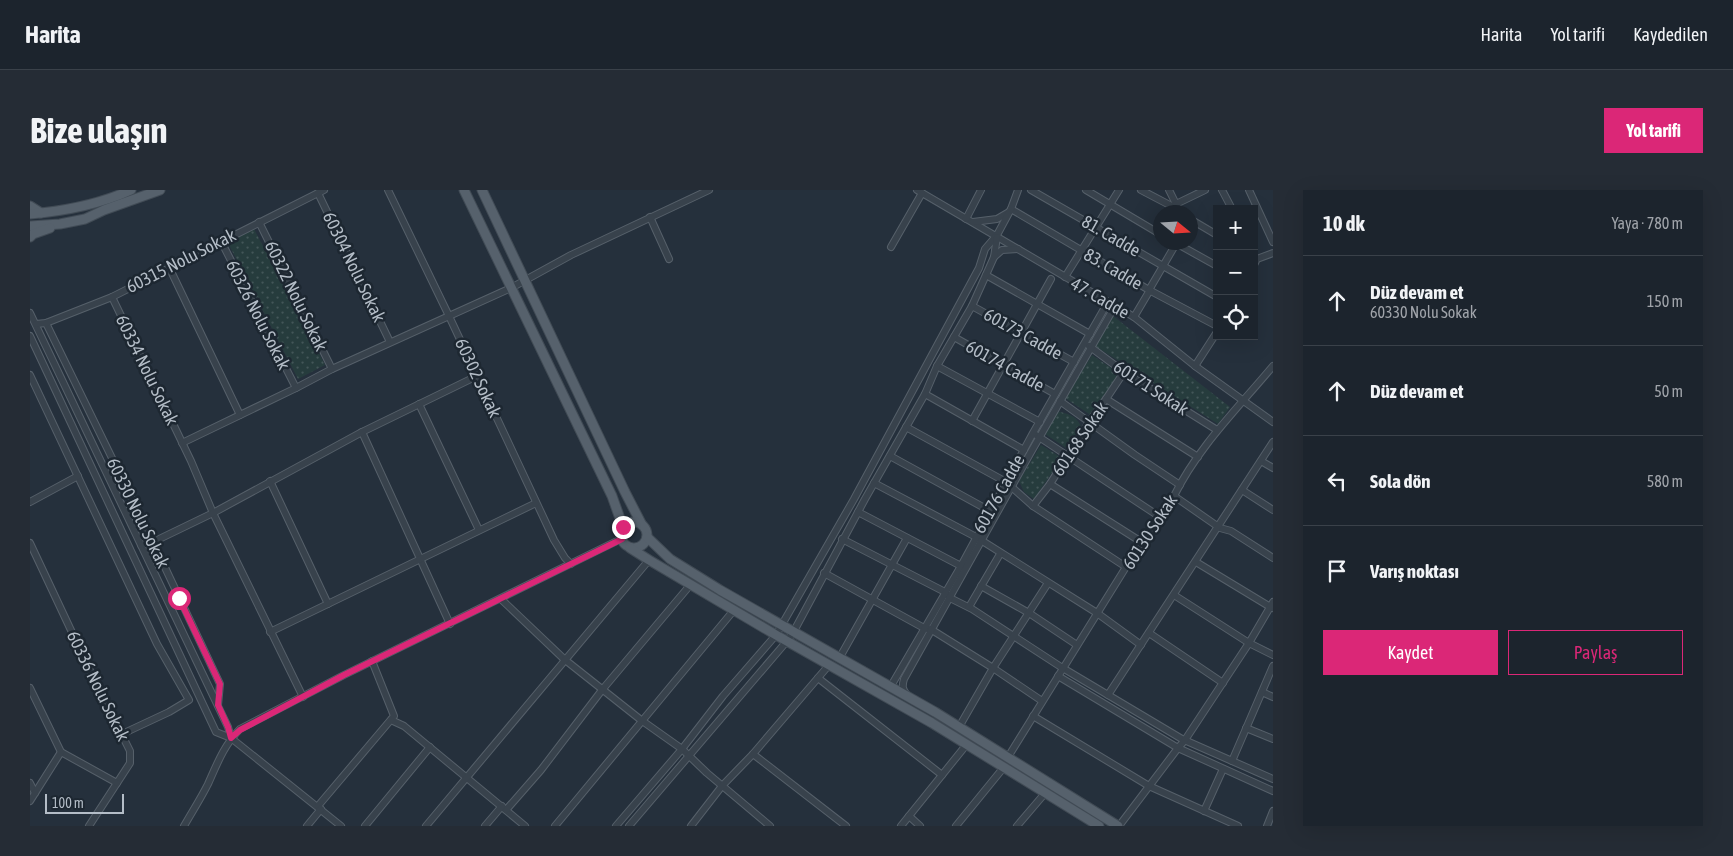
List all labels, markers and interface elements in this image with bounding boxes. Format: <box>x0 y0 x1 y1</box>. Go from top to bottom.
text: Harita <box>25 21 81 48</box>
text: Harita <box>1481 24 1522 45</box>
text: Yol tarifi <box>1550 24 1605 45</box>
text: Kaydedilen <box>1633 24 1708 45</box>
button: Yol tarifi <box>1604 108 1703 153</box>
text: Bize ulaşın <box>30 110 167 150</box>
north arrow <box>1153 205 1198 250</box>
map controls <box>1213 205 1258 340</box>
button: + <box>1213 205 1258 250</box>
street label: 60304 Nolu Sokak <box>319 208 390 325</box>
street label: 81. Cadde <box>1078 210 1144 261</box>
text: 10 dk <box>1323 211 1365 235</box>
text: Yaya · 780 m <box>1611 214 1683 232</box>
street label: 60315 Nolu Sokak <box>123 224 239 297</box>
street label: 60322 Nolu Sokak <box>261 237 332 354</box>
street label: 83. Cadde <box>1080 243 1146 294</box>
button: − <box>1213 250 1258 295</box>
street label: 60326 Nolu Sokak <box>222 257 295 373</box>
street label: 47. Cadde <box>1067 272 1133 323</box>
text: Düz devam et <box>1370 281 1464 303</box>
icon: ahead <box>1323 287 1351 315</box>
text: 150 m <box>1647 292 1683 310</box>
button: locate <box>1213 295 1258 340</box>
street label: 60173 Cadde <box>980 303 1066 364</box>
text: 60330 Nolu Sokak <box>1370 303 1477 321</box>
street label: 60334 Nolu Sokak <box>112 311 183 428</box>
street label: 60302 Sokak <box>451 335 506 421</box>
street label: 60174 Cadde <box>962 335 1048 396</box>
street label: 60171 Sokak <box>1110 356 1193 420</box>
icon: ahead <box>1323 377 1351 405</box>
text: Düz devam et <box>1370 380 1464 402</box>
text: 50 m <box>1654 382 1683 400</box>
street label: 60168 Sokak <box>1047 398 1112 480</box>
street label: 60176 Cadde <box>968 451 1029 537</box>
street label: 60330 Nolu Sokak <box>103 454 174 571</box>
icon: left <box>1323 467 1351 495</box>
text: Sola dön <box>1370 470 1431 492</box>
text: 580 m <box>1647 472 1683 490</box>
street label: 60130 Sokak <box>1118 490 1182 573</box>
route end <box>612 516 635 539</box>
icon: arrive <box>1323 557 1351 585</box>
text: Varış noktası <box>1370 560 1459 582</box>
route start <box>168 587 191 610</box>
street label: 60336 Nolu Sokak <box>63 627 134 744</box>
button: Kaydet <box>1323 630 1498 675</box>
button: Paylaş <box>1508 630 1683 675</box>
scale bar <box>45 791 124 814</box>
text: 100 m <box>52 795 84 811</box>

